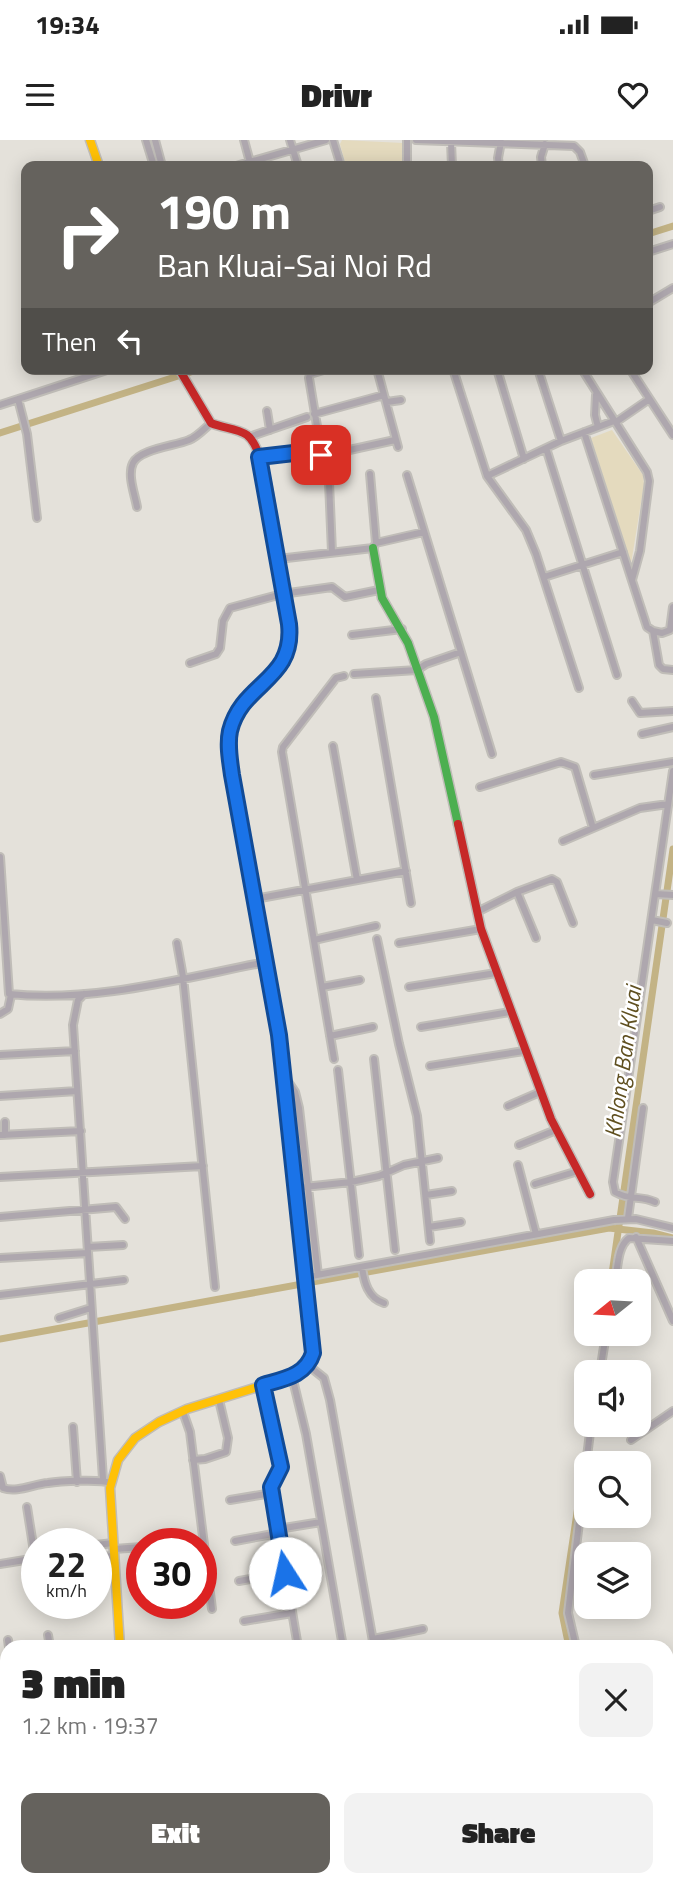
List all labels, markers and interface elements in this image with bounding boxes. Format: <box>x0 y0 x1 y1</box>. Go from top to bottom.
text: 19:34 <box>35 5 100 44</box>
text: Drivr <box>301 71 372 119</box>
icon: menu <box>21 76 59 114</box>
icon: heart <box>614 76 652 114</box>
text: 190 m <box>157 173 291 248</box>
icon: right <box>42 189 133 280</box>
text: Ban Kluai-Sai Noi Rd <box>157 241 432 289</box>
text: Then <box>42 322 97 361</box>
icon: left <box>111 322 149 360</box>
pin <box>291 425 351 485</box>
icon: arrive <box>302 436 340 474</box>
water label: Khlong Ban Kluai <box>595 982 651 1140</box>
north arrow <box>574 1269 651 1346</box>
map controls <box>574 1269 651 1619</box>
button: sound <box>574 1360 651 1437</box>
button: search <box>574 1451 651 1528</box>
speed limit sign: 30 <box>126 1528 217 1619</box>
position arrow <box>248 1536 322 1610</box>
text: 22 <box>47 1537 86 1591</box>
button: layers <box>574 1542 651 1619</box>
text: km/h <box>46 1577 87 1604</box>
text: 3 min <box>21 1650 125 1714</box>
button: close <box>579 1663 653 1737</box>
text: 1.2 km · 19:37 <box>21 1708 159 1743</box>
button: Exit <box>21 1793 330 1873</box>
button: Share <box>344 1793 653 1873</box>

